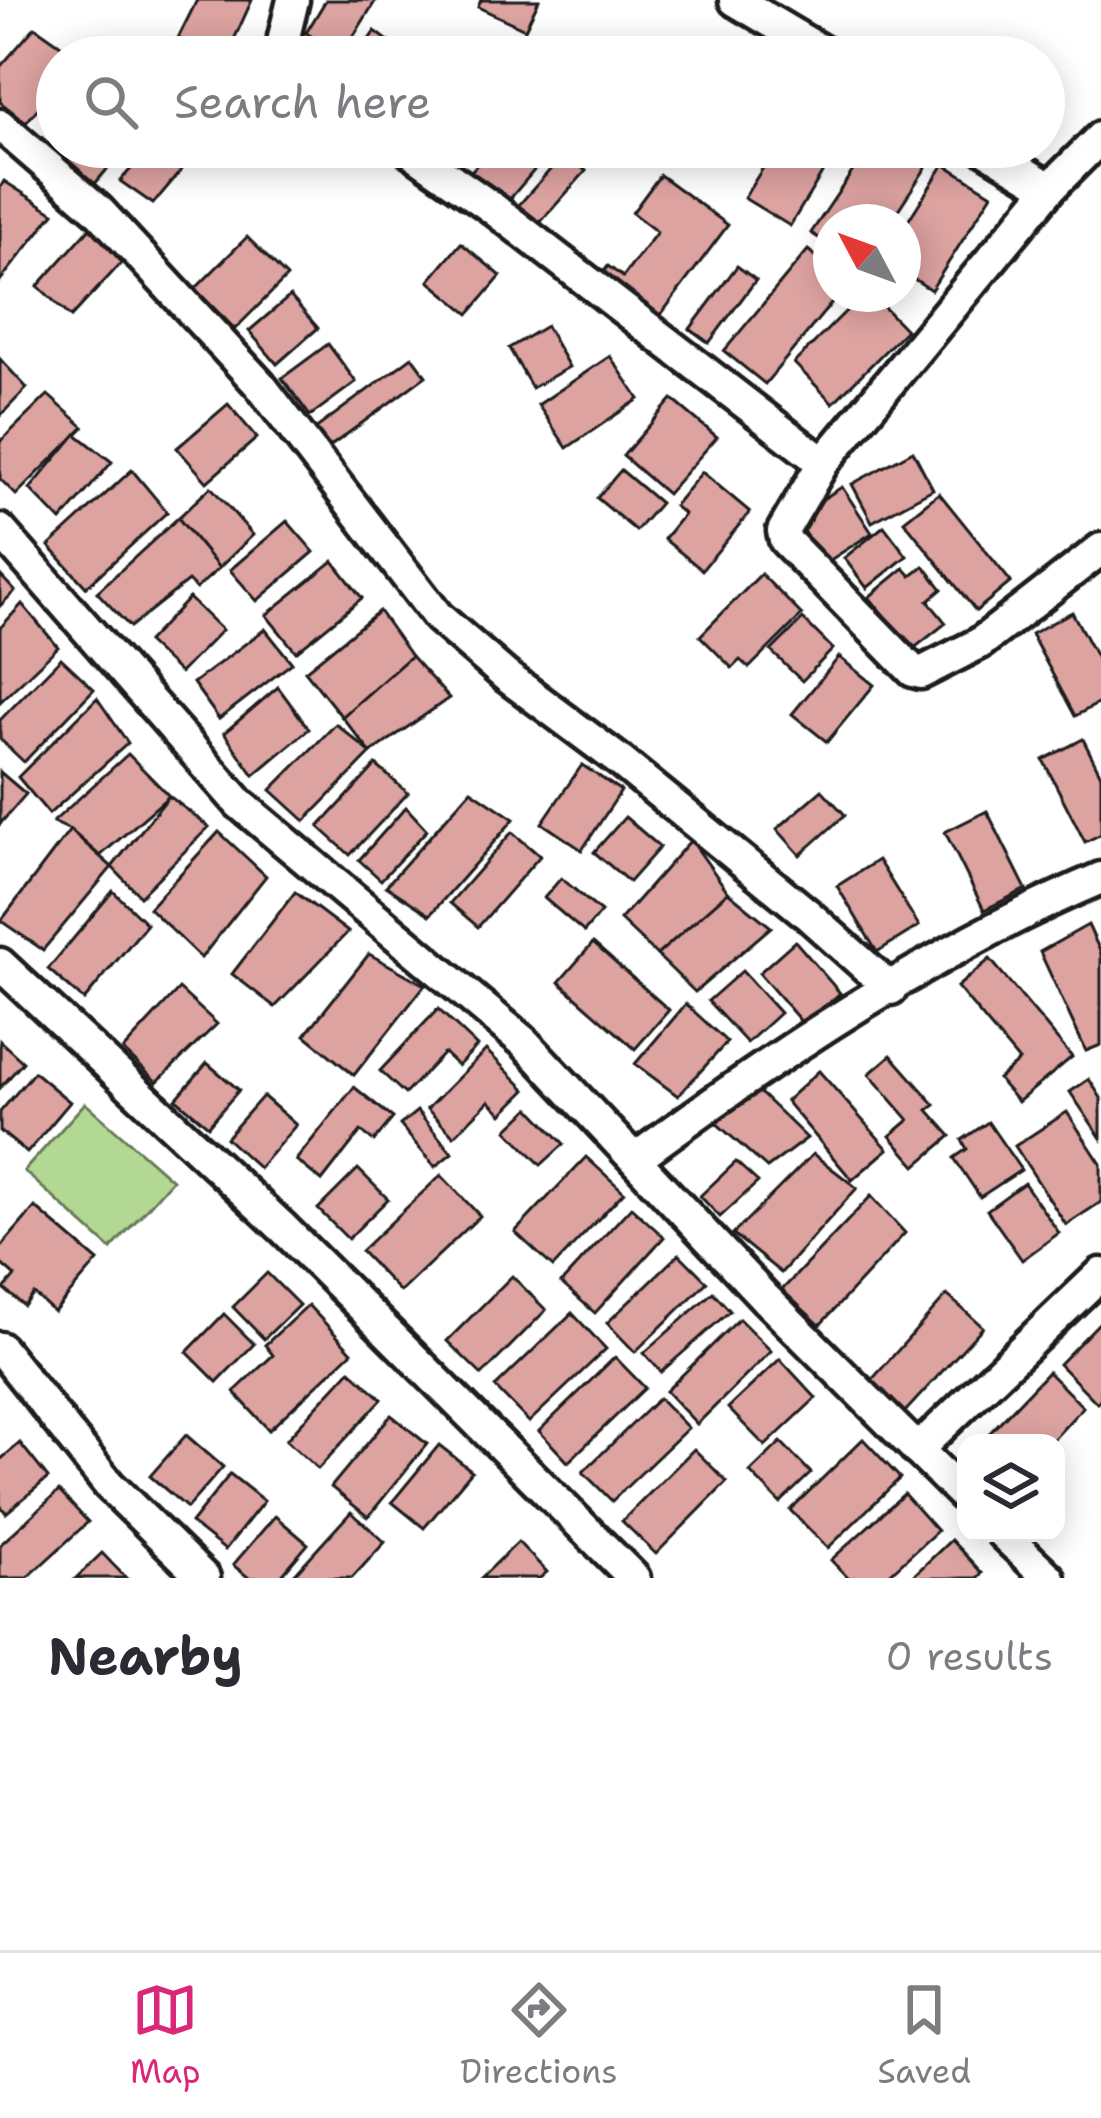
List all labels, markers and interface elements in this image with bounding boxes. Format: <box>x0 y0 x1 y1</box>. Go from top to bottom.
search box <box>36 36 1065 168</box>
icon: search <box>78 69 144 135</box>
text: Search here <box>174 72 431 132</box>
north arrow <box>813 204 921 312</box>
map controls <box>957 1434 1065 1542</box>
button: layers <box>957 1434 1065 1542</box>
text: Nearby <box>48 1622 243 1690</box>
text: 0 results <box>886 1630 1053 1682</box>
tab: Map <box>130 1977 201 2094</box>
tab: Directions <box>460 1977 618 2094</box>
tab: Saved <box>877 1977 971 2094</box>

